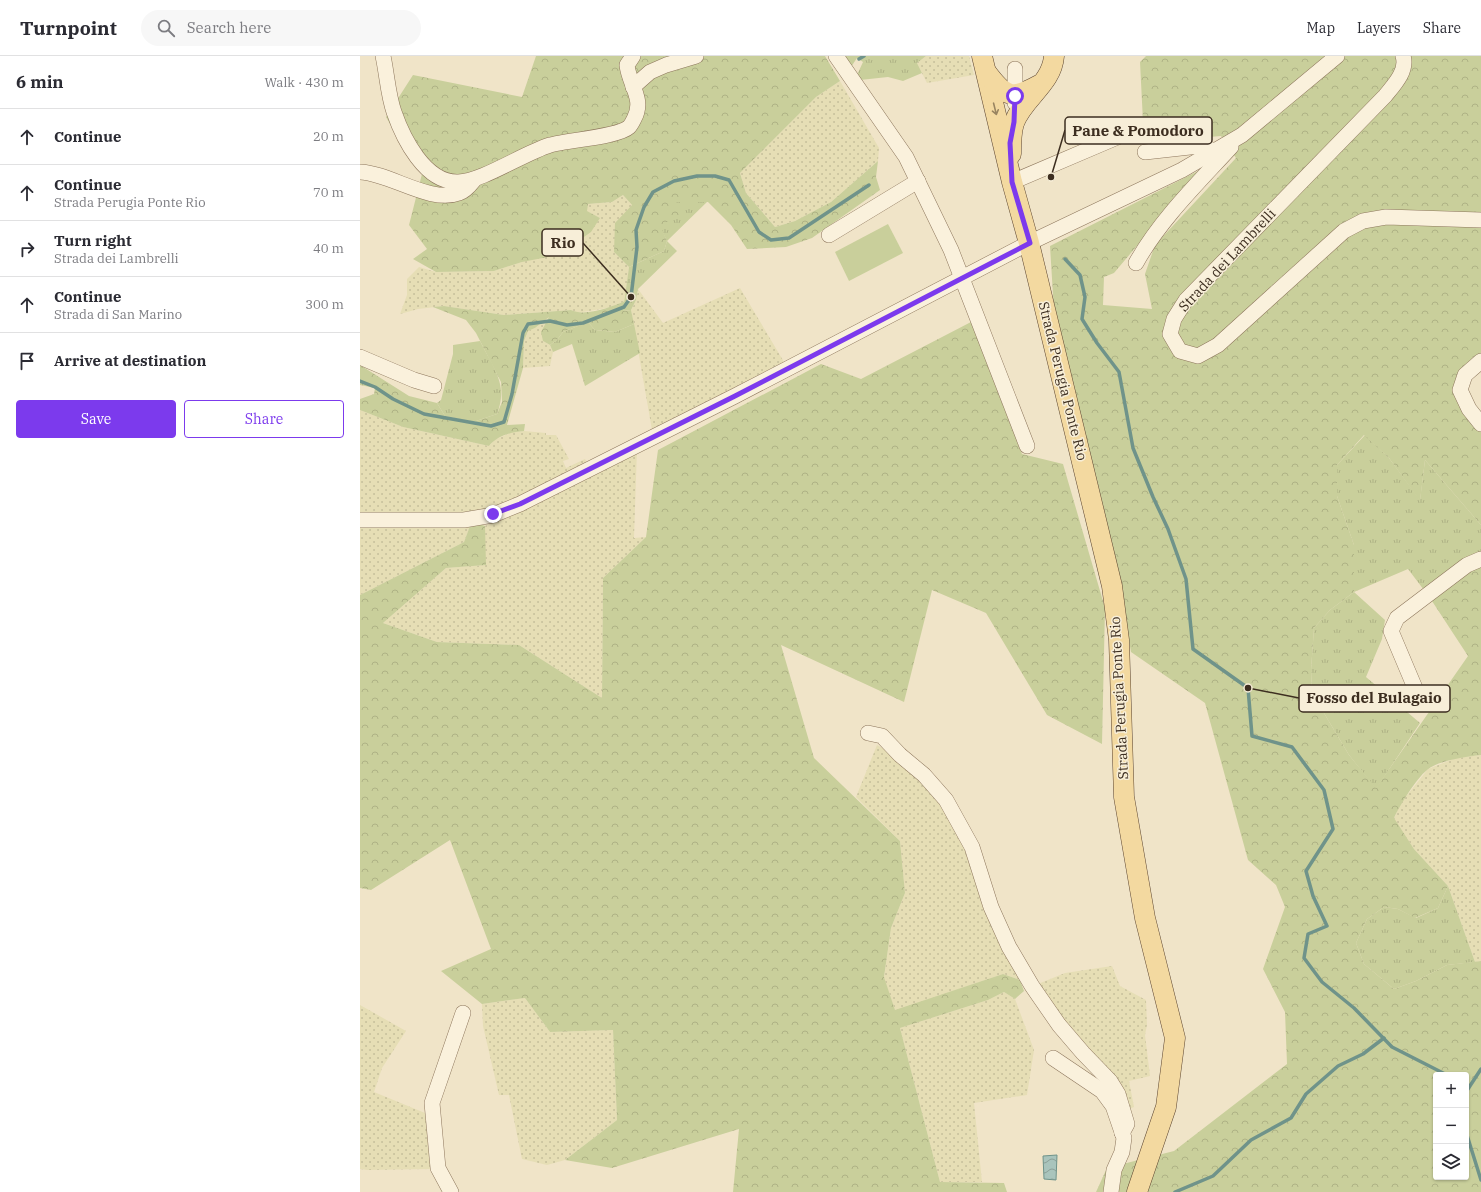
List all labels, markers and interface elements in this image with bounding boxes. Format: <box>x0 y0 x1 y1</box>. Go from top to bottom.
search box <box>141 10 421 46</box>
text: Turnpoint <box>20 16 117 40</box>
icon: search <box>155 17 177 39</box>
text: Search here <box>187 18 271 37</box>
text: Map <box>1307 19 1335 37</box>
text: Layers <box>1357 19 1401 37</box>
text: Share <box>1423 19 1461 37</box>
text: 6 min <box>16 71 64 93</box>
text: Walk · 430 m <box>265 74 344 91</box>
route start <box>1006 87 1024 105</box>
one-way arrow <box>992 102 999 115</box>
callout: Pane & Pomodoro <box>1065 117 1212 144</box>
text: Pane & Pomodoro <box>1072 121 1204 140</box>
icon: ahead <box>16 126 38 148</box>
text: Continue <box>54 127 121 146</box>
text: 20 m <box>313 128 344 145</box>
text: Continue <box>54 175 121 194</box>
icon: ahead <box>16 182 38 204</box>
text: 70 m <box>313 184 344 201</box>
text: Strada Perugia Ponte Rio <box>54 194 206 211</box>
street label: Strada dei Lambrelli <box>1175 205 1279 315</box>
callout: Rio <box>542 229 583 256</box>
text: Turn right <box>54 231 132 250</box>
text: Rio <box>551 233 576 252</box>
icon: right <box>16 238 38 260</box>
text: 40 m <box>313 240 344 257</box>
text: Strada dei Lambrelli <box>54 250 179 267</box>
text: Continue <box>54 287 121 306</box>
icon: ahead <box>16 294 38 316</box>
text: 300 m <box>305 296 344 313</box>
street label: Strada Perugia Ponte Rio <box>1035 300 1091 462</box>
text: Strada di San Marino <box>54 306 182 323</box>
icon: arrive <box>16 350 38 372</box>
text: Arrive at destination <box>54 351 206 370</box>
button: Save <box>16 400 176 438</box>
button: Share <box>184 400 344 438</box>
route end <box>484 505 502 523</box>
street label: Strada Perugia Ponte Rio <box>1106 616 1132 780</box>
callout: Fosso del Bulagaio <box>1299 685 1450 712</box>
text: Fosso del Bulagaio <box>1306 688 1442 707</box>
map controls <box>1433 1072 1469 1180</box>
button: + <box>1433 1072 1469 1108</box>
button: − <box>1433 1108 1469 1144</box>
button: layers <box>1433 1144 1469 1180</box>

